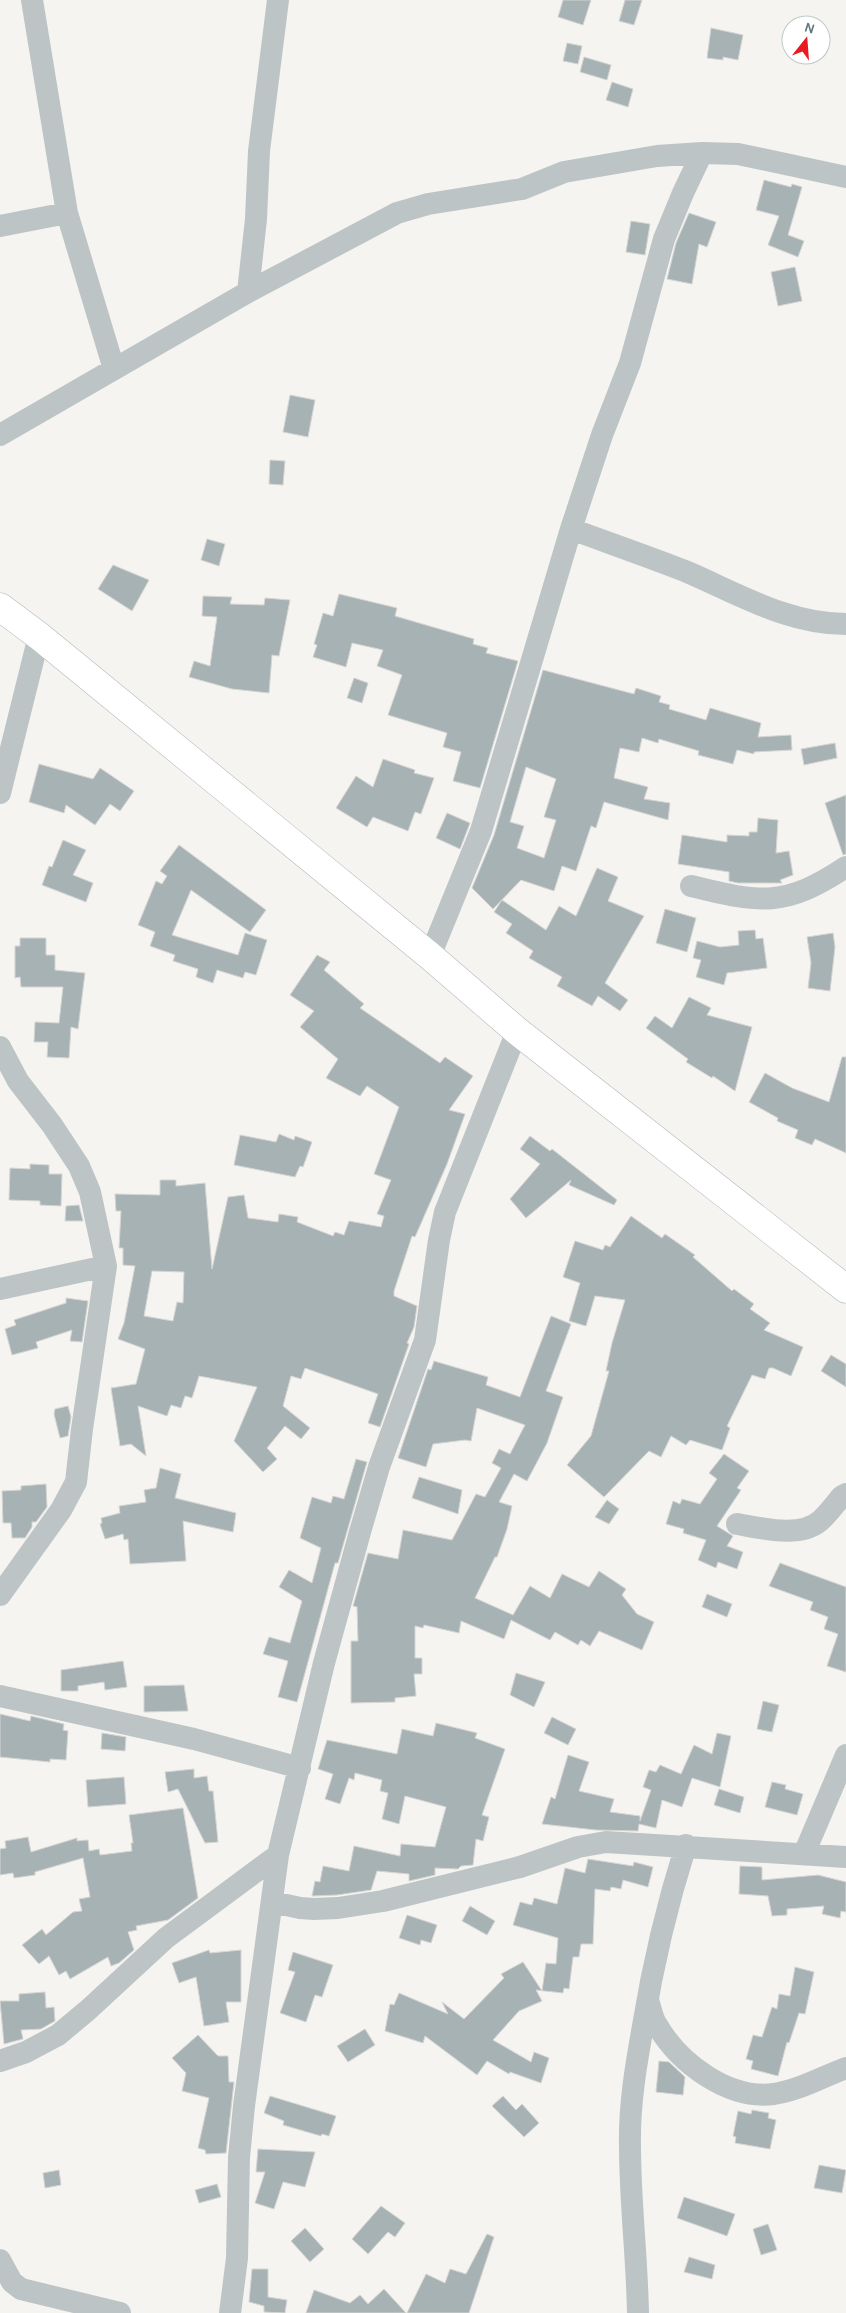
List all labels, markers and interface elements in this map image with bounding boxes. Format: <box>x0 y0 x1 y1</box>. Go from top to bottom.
north arrow <box>781 15 831 65</box>
text: N <box>802 18 817 38</box>

